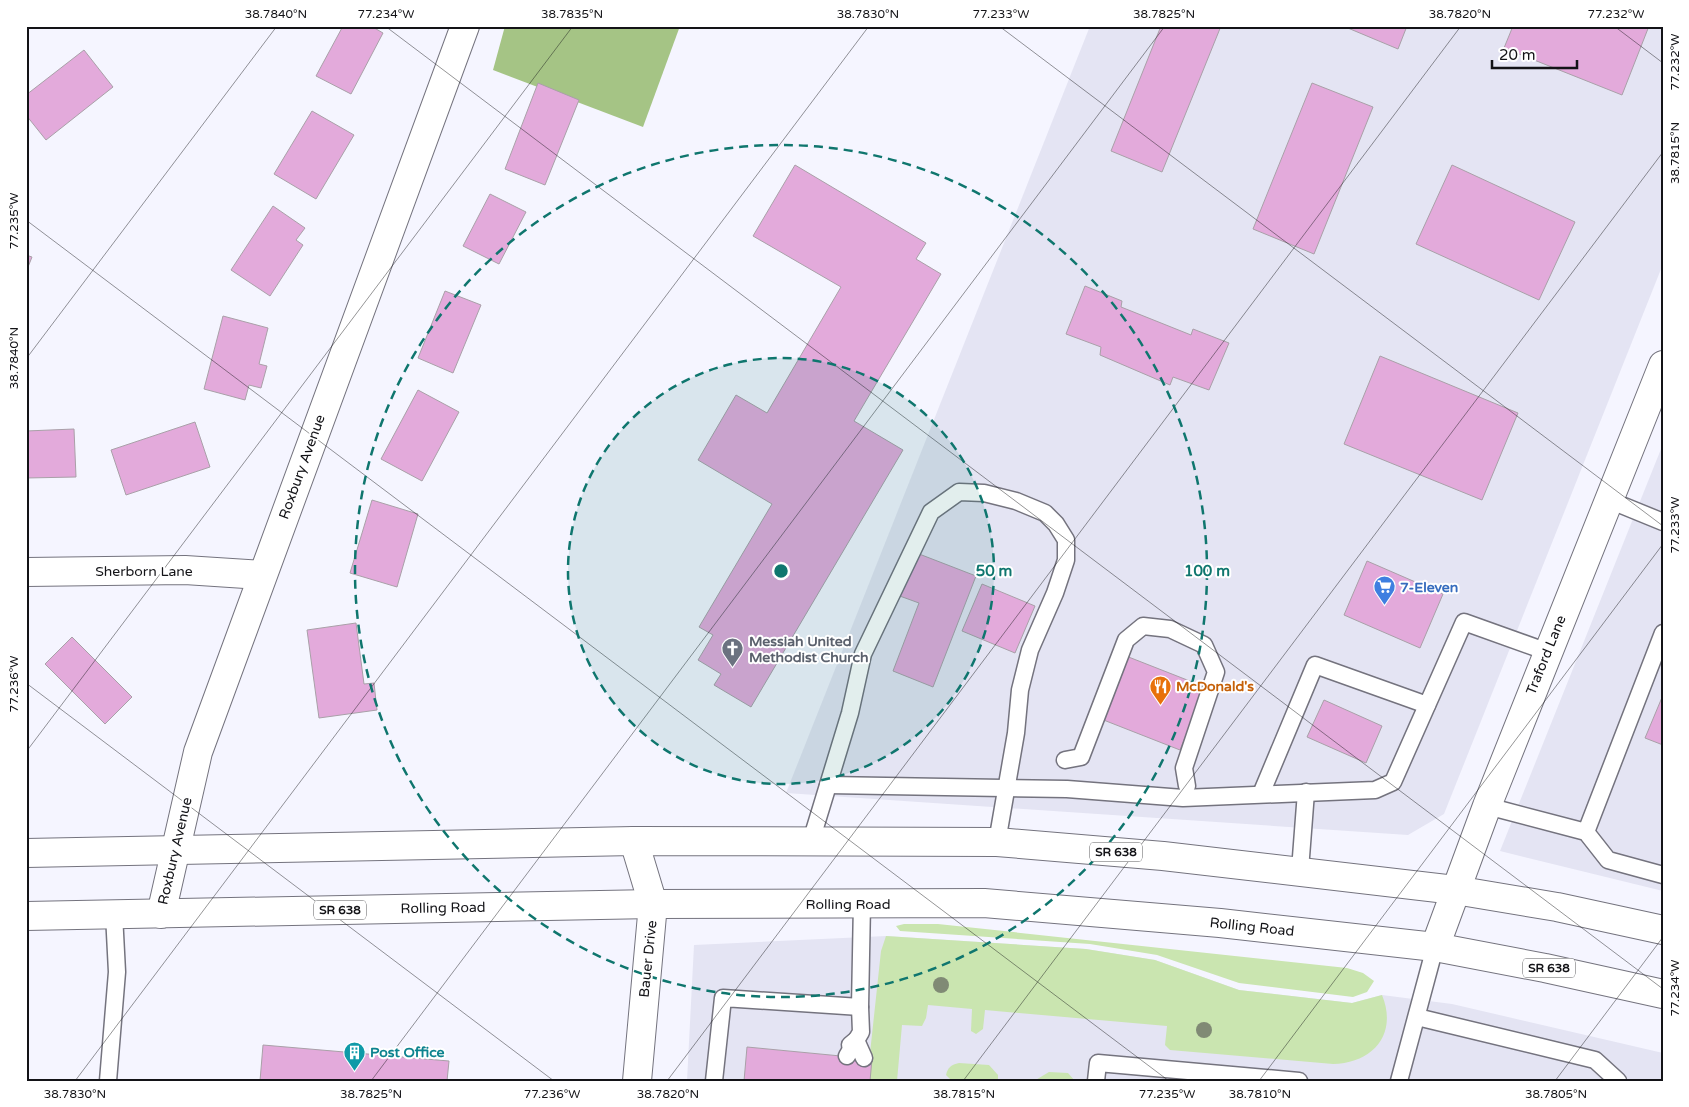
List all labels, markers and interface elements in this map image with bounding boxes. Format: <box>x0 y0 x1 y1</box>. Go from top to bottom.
text: 38.7840°N <box>245 7 307 21</box>
text: 77.234°W <box>358 7 414 21</box>
text: 38.7835°N <box>541 7 603 21</box>
text: 38.7830°N <box>837 7 899 21</box>
text: 77.233°W <box>973 7 1029 21</box>
text: 38.7825°N <box>1133 7 1195 21</box>
text: 38.7820°N <box>1429 7 1491 21</box>
text: 77.232°W <box>1588 7 1644 21</box>
text: 77.232°W <box>1668 34 1682 90</box>
scale bar <box>1492 38 1576 70</box>
text: 20 m <box>1499 46 1536 64</box>
text: 38.7815°N <box>1668 122 1682 184</box>
text: 77.235°W <box>7 193 21 249</box>
text: 38.7840°N <box>7 327 21 389</box>
street label: Roxbury Avenue <box>275 412 329 522</box>
text: 77.233°W <box>1668 497 1682 553</box>
centre of rings <box>772 562 790 580</box>
text: 50 m <box>976 562 1012 580</box>
text: 100 m <box>1184 562 1230 580</box>
street label: Sherborn Lane <box>95 563 193 580</box>
supermarket icon: 7-Eleven <box>1372 575 1396 606</box>
place label: 7-Eleven <box>1400 579 1458 596</box>
street label: Traford Lane <box>1522 613 1570 697</box>
place label: Messiah United Methodist Church <box>749 633 868 666</box>
church icon: Messiah United Methodist Church <box>721 637 745 668</box>
text: 77.236°W <box>7 656 21 712</box>
restaurant icon: McDonald's <box>1148 674 1172 705</box>
place label: McDonald's <box>1176 678 1254 695</box>
street label: Roxbury Avenue <box>154 795 196 906</box>
road number: SR 638 <box>1090 842 1142 862</box>
street label: Rolling Road <box>805 896 891 913</box>
street label: Rolling Road <box>400 899 486 917</box>
road number: SR 638 <box>314 900 366 920</box>
street label: Rolling Road <box>1209 914 1295 940</box>
street label: Bauer Drive <box>635 920 661 998</box>
road number: SR 638 <box>1523 958 1575 978</box>
text: 77.234°W <box>1668 960 1682 1016</box>
building icon: Post Office <box>342 1040 366 1071</box>
place label: Post Office <box>370 1044 445 1061</box>
text: 38.7830°N <box>44 1087 106 1101</box>
text: 38.7825°N <box>340 1087 402 1101</box>
text: 77.236°W <box>524 1087 580 1101</box>
text: 38.7820°N <box>637 1087 699 1101</box>
text: 38.7815°N <box>933 1087 995 1101</box>
text: 77.235°W <box>1139 1087 1195 1101</box>
text: 38.7810°N <box>1229 1087 1291 1101</box>
text: 38.7805°N <box>1525 1087 1587 1101</box>

